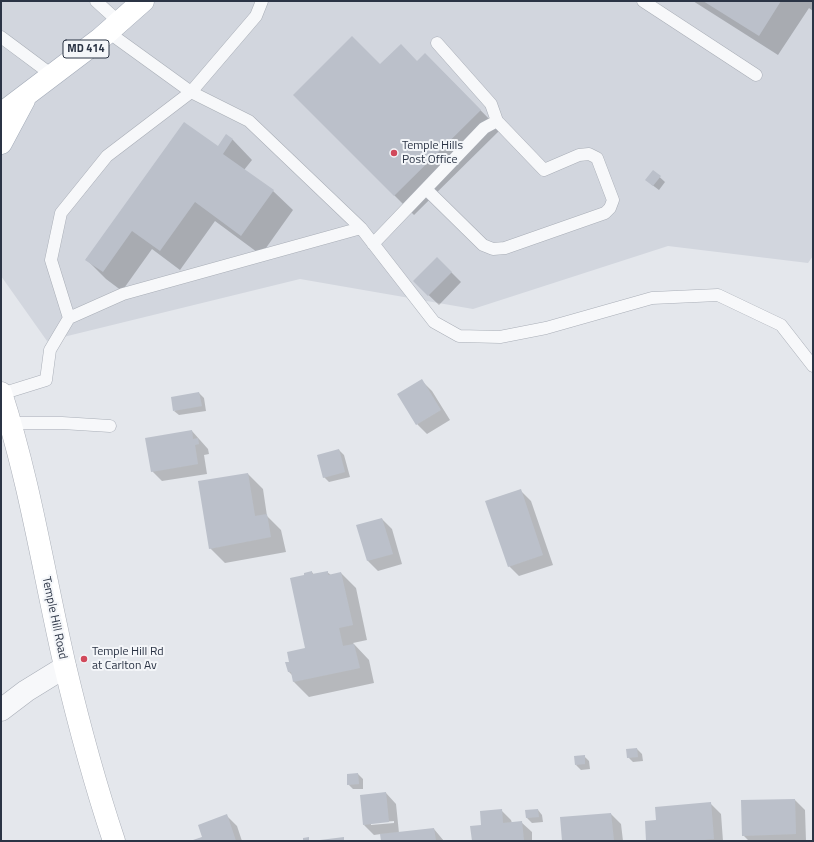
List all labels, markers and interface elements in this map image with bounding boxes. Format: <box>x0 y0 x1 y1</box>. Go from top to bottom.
road number: MD 414 <box>63 40 109 58</box>
place label: Temple Hills Post Office <box>402 139 463 167</box>
marker: Temple Hills Post Office <box>389 148 399 158</box>
street label: Temple Hill Road <box>38 575 70 661</box>
place label: Temple Hill Rd at Carlton Av <box>92 645 164 673</box>
marker: Temple Hill Rd at Carlton Av <box>79 654 89 664</box>

